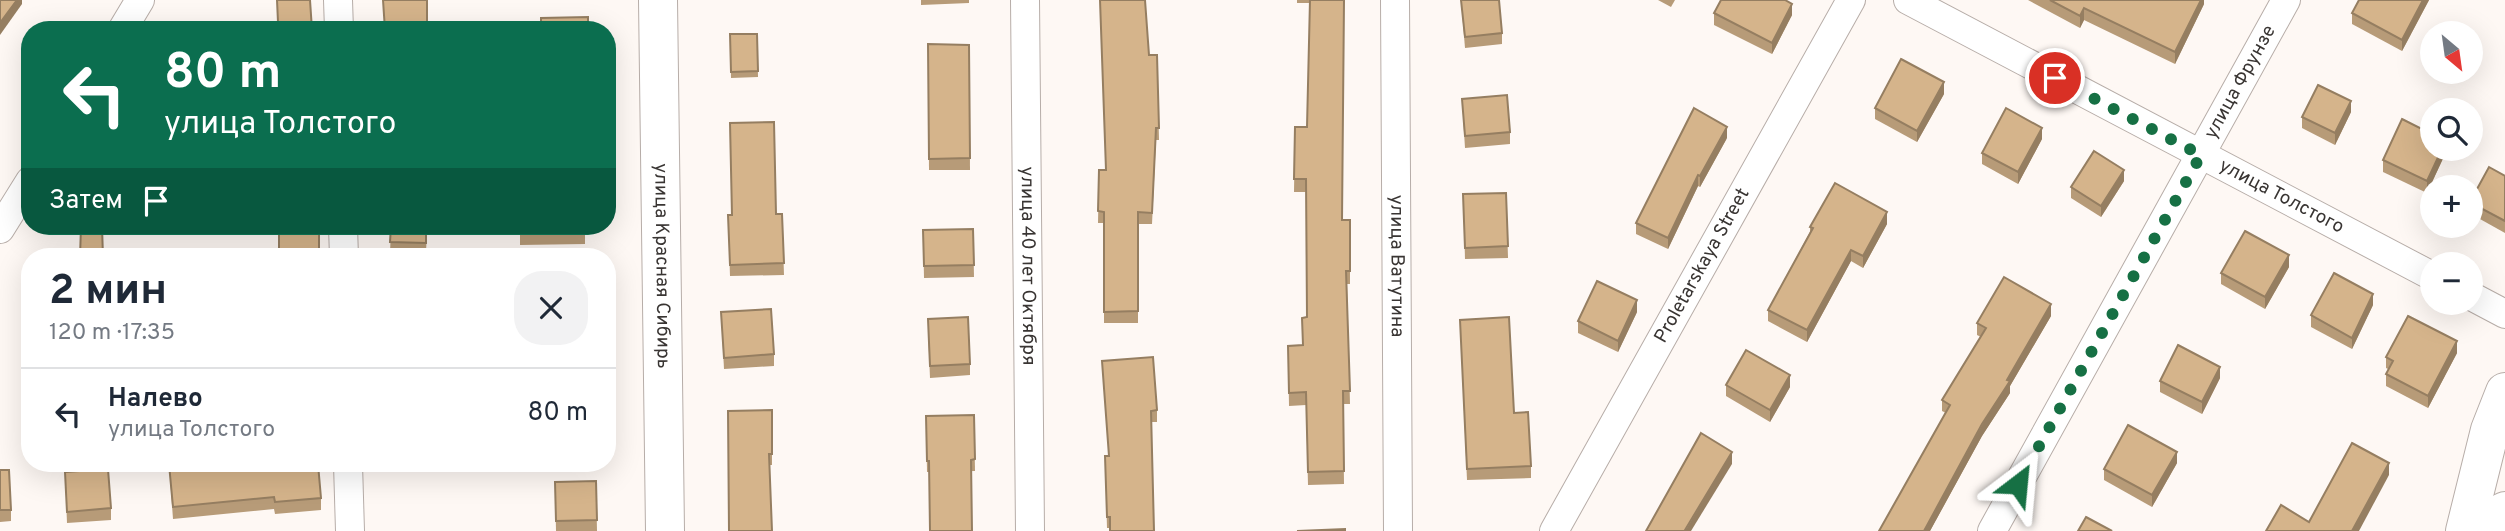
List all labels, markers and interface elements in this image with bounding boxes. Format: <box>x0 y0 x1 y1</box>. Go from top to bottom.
street label: улица Фрунзе <box>2199 21 2282 143</box>
north arrow <box>2420 21 2483 84</box>
map controls <box>2420 21 2483 315</box>
text: 80 m <box>164 44 281 106</box>
pin <box>2025 48 2085 108</box>
icon: left <box>49 49 140 140</box>
icon: arrive <box>2036 59 2074 97</box>
button: search <box>2420 98 2483 161</box>
text: улица Толстого <box>164 105 396 145</box>
street label: улица Толстого <box>2215 154 2348 239</box>
street label: улица Красная Сибирь <box>648 163 675 369</box>
street label: улица 40 лет Октября <box>1015 166 1040 366</box>
button: + <box>2420 175 2483 238</box>
icon: arrive <box>137 182 175 220</box>
street label: Proletarskaya Street <box>1649 184 1755 347</box>
text: Затем <box>49 185 123 218</box>
street label: улица Ватутина <box>1384 195 1409 337</box>
button: − <box>2420 252 2483 315</box>
text: 2 мин <box>49 266 167 319</box>
button: close <box>514 271 588 345</box>
text: 120 m · 17:35 <box>49 319 175 348</box>
text: Налево <box>108 383 203 416</box>
icon: left <box>49 395 87 433</box>
text: 80 m <box>528 397 588 430</box>
text: улица Толстого <box>108 416 275 445</box>
position arrow <box>1981 447 2055 521</box>

